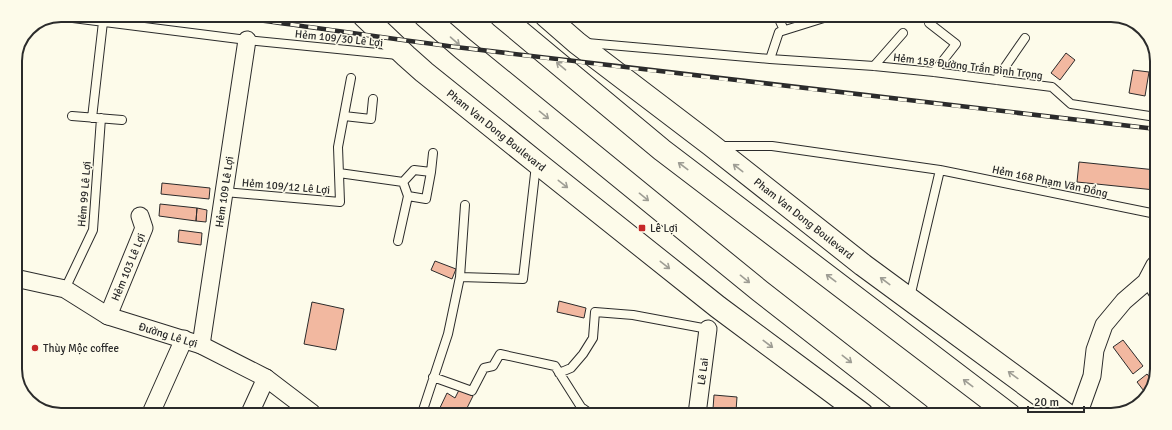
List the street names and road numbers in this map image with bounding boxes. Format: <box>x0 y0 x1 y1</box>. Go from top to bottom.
street label: Hẻm 109/30 Lê Lợi <box>294 27 384 50</box>
street label: Hẻm 158 Đường Trần Bình Trọng <box>892 50 1044 82</box>
street label: Pham Van Dong Boulevard <box>444 87 548 174</box>
street label: Hẻm 109 Lê Lợi <box>213 155 236 228</box>
street label: Hẻm 99 Lê Lợi <box>75 161 94 228</box>
street label: Hẻm 168 Phạm Văn Đồng <box>991 162 1109 200</box>
street label: Pham Van Dong Boulevard <box>751 175 856 262</box>
street label: Hẻm 109/12 Lê Lợi <box>241 176 331 197</box>
street label: Hẻm 103 Lê Lợi <box>109 231 148 303</box>
street label: Đường Lê Lợi <box>137 320 199 351</box>
street label: Lê Lai <box>695 357 711 386</box>

